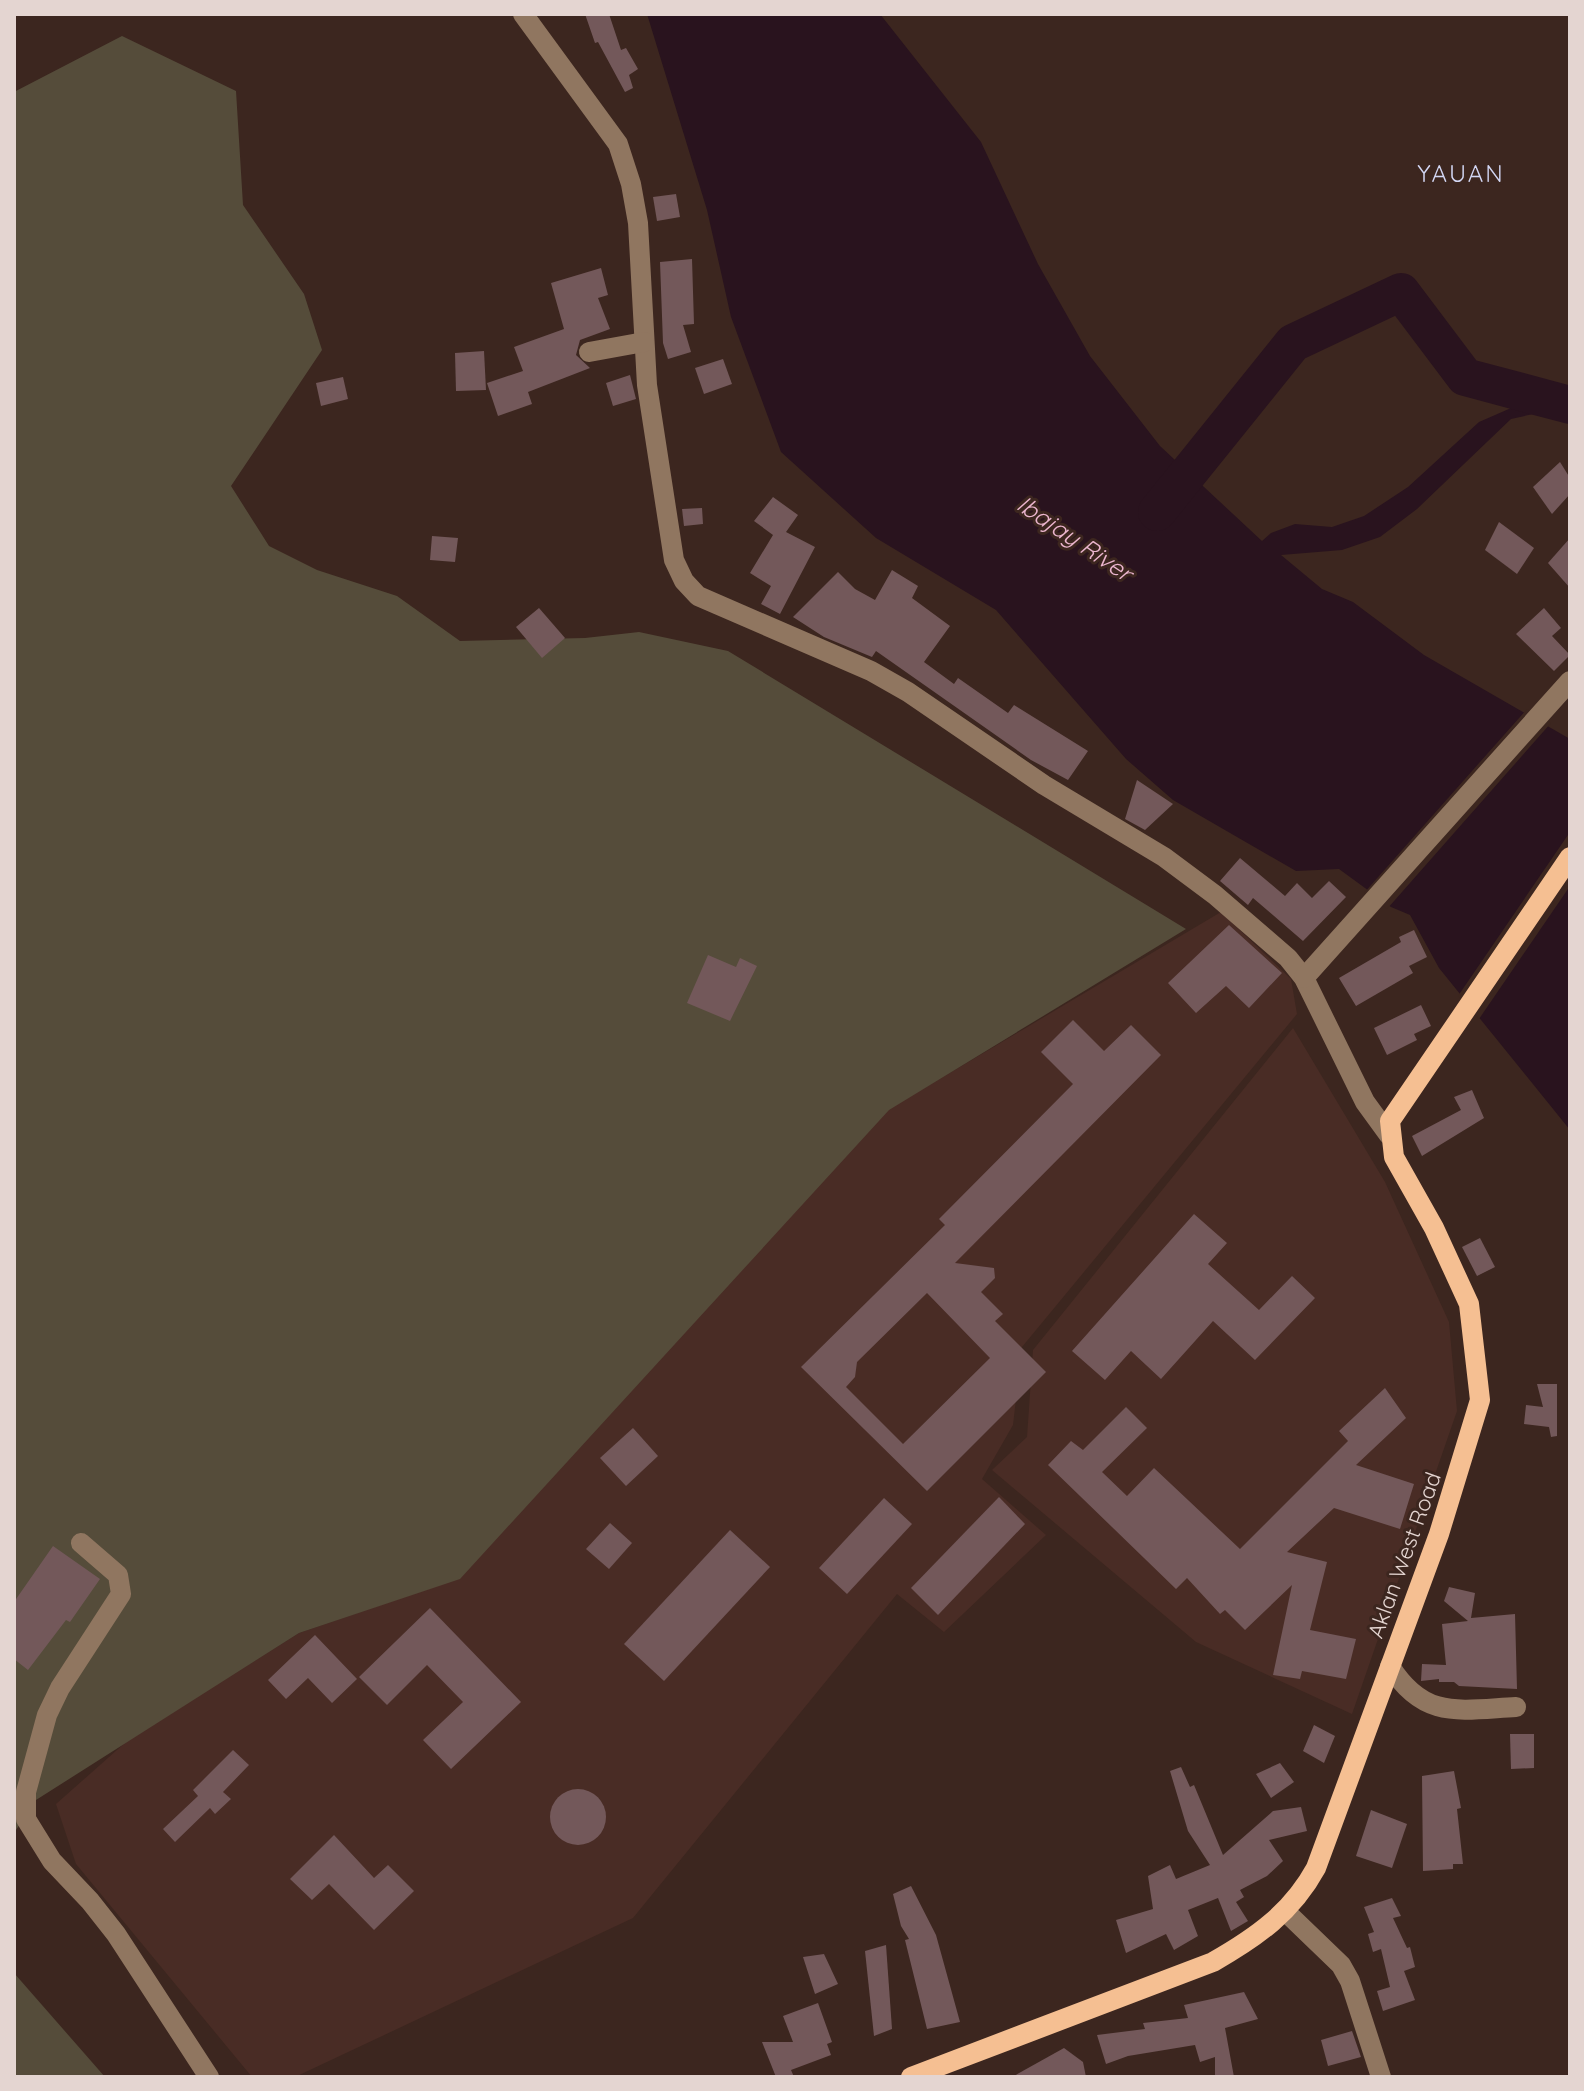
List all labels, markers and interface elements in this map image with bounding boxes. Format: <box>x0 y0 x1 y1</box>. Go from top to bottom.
district label: YAUAN <box>1417 158 1505 188</box>
water label: Ibajay River <box>1012 488 1141 589</box>
street label: Aklan West Road <box>1361 1468 1447 1642</box>

